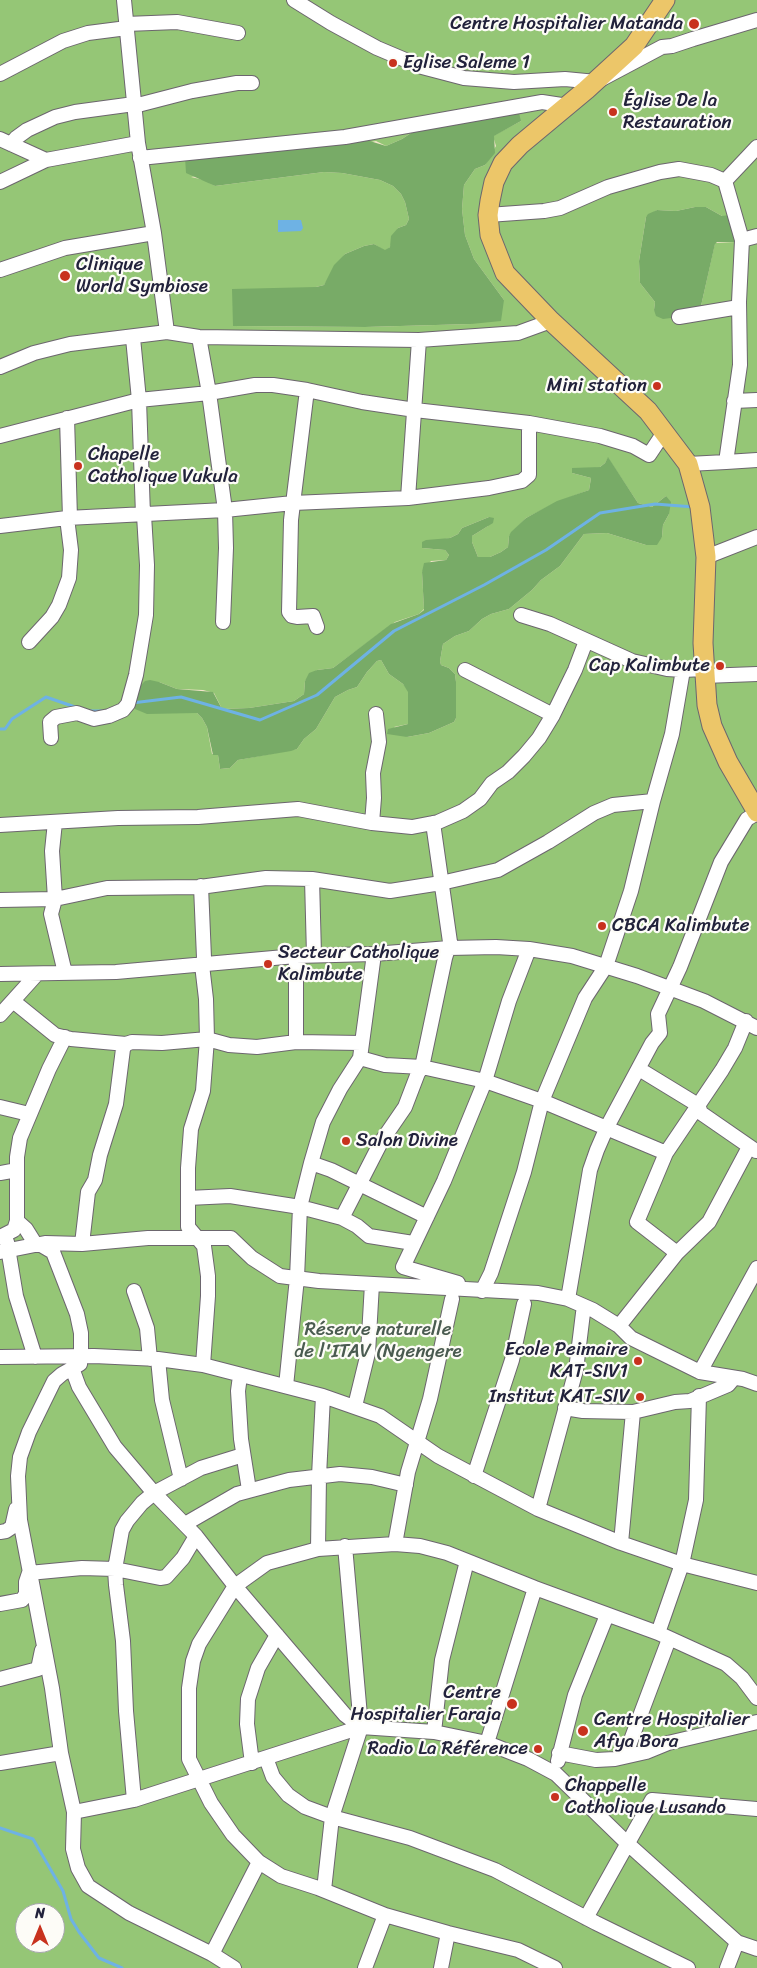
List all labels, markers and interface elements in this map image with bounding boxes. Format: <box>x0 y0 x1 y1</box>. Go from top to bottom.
place label: Centre Hospitalier Matanda <box>450 13 683 35</box>
marker: Centre Hospitalier Matanda <box>687 17 701 31</box>
place label: Eglise Saleme 1 <box>403 52 530 74</box>
marker: Eglise Saleme 1 <box>387 57 399 69</box>
place label: Église De la Restauration <box>623 90 732 134</box>
marker: Église De la Restauration <box>607 106 619 118</box>
place label: Clinique World Symbiose <box>76 254 208 298</box>
marker: Clinique World Symbiose <box>58 269 72 283</box>
place label: Mini station <box>547 375 647 397</box>
marker: Mini station <box>651 380 663 392</box>
place label: Chapelle Catholique Vukula <box>88 444 238 488</box>
marker: Chapelle Catholique Vukula <box>72 460 84 472</box>
place label: Cap Kalimbute <box>589 655 710 677</box>
marker: Cap Kalimbute <box>714 660 726 672</box>
place label: CBCA Kalimbute <box>612 915 750 937</box>
marker: CBCA Kalimbute <box>596 920 608 932</box>
place label: Secteur Catholique Kalimbute <box>278 942 439 986</box>
marker: Secteur Catholique Kalimbute <box>262 958 274 970</box>
place label: Salon Divine <box>356 1130 458 1152</box>
marker: Salon Divine <box>340 1135 352 1147</box>
park label: Réserve naturelle de l'ITAV (Ngengere <box>294 1319 462 1363</box>
place label: Ecole Peimaire KAT-SIV1 <box>505 1339 628 1383</box>
marker: Ecole Peimaire KAT-SIV1 <box>632 1355 644 1367</box>
place label: Institut KAT-SIV <box>489 1386 630 1408</box>
marker: Institut KAT-SIV <box>634 1391 646 1403</box>
place label: Centre Hospitalier Faraja <box>351 1682 501 1726</box>
marker: Centre Hospitalier Faraja <box>505 1697 519 1711</box>
place label: Centre Hospitalier Afya Bora <box>594 1709 749 1753</box>
marker: Centre Hospitalier Afya Bora <box>576 1724 590 1738</box>
place label: Radio La Référence <box>367 1738 528 1760</box>
marker: Radio La Référence <box>532 1743 544 1755</box>
place label: Chappelle Catholique Lusando <box>565 1775 726 1819</box>
marker: Chappelle Catholique Lusando <box>549 1791 561 1803</box>
text: N <box>35 1901 45 1926</box>
north arrow <box>15 1903 65 1953</box>

